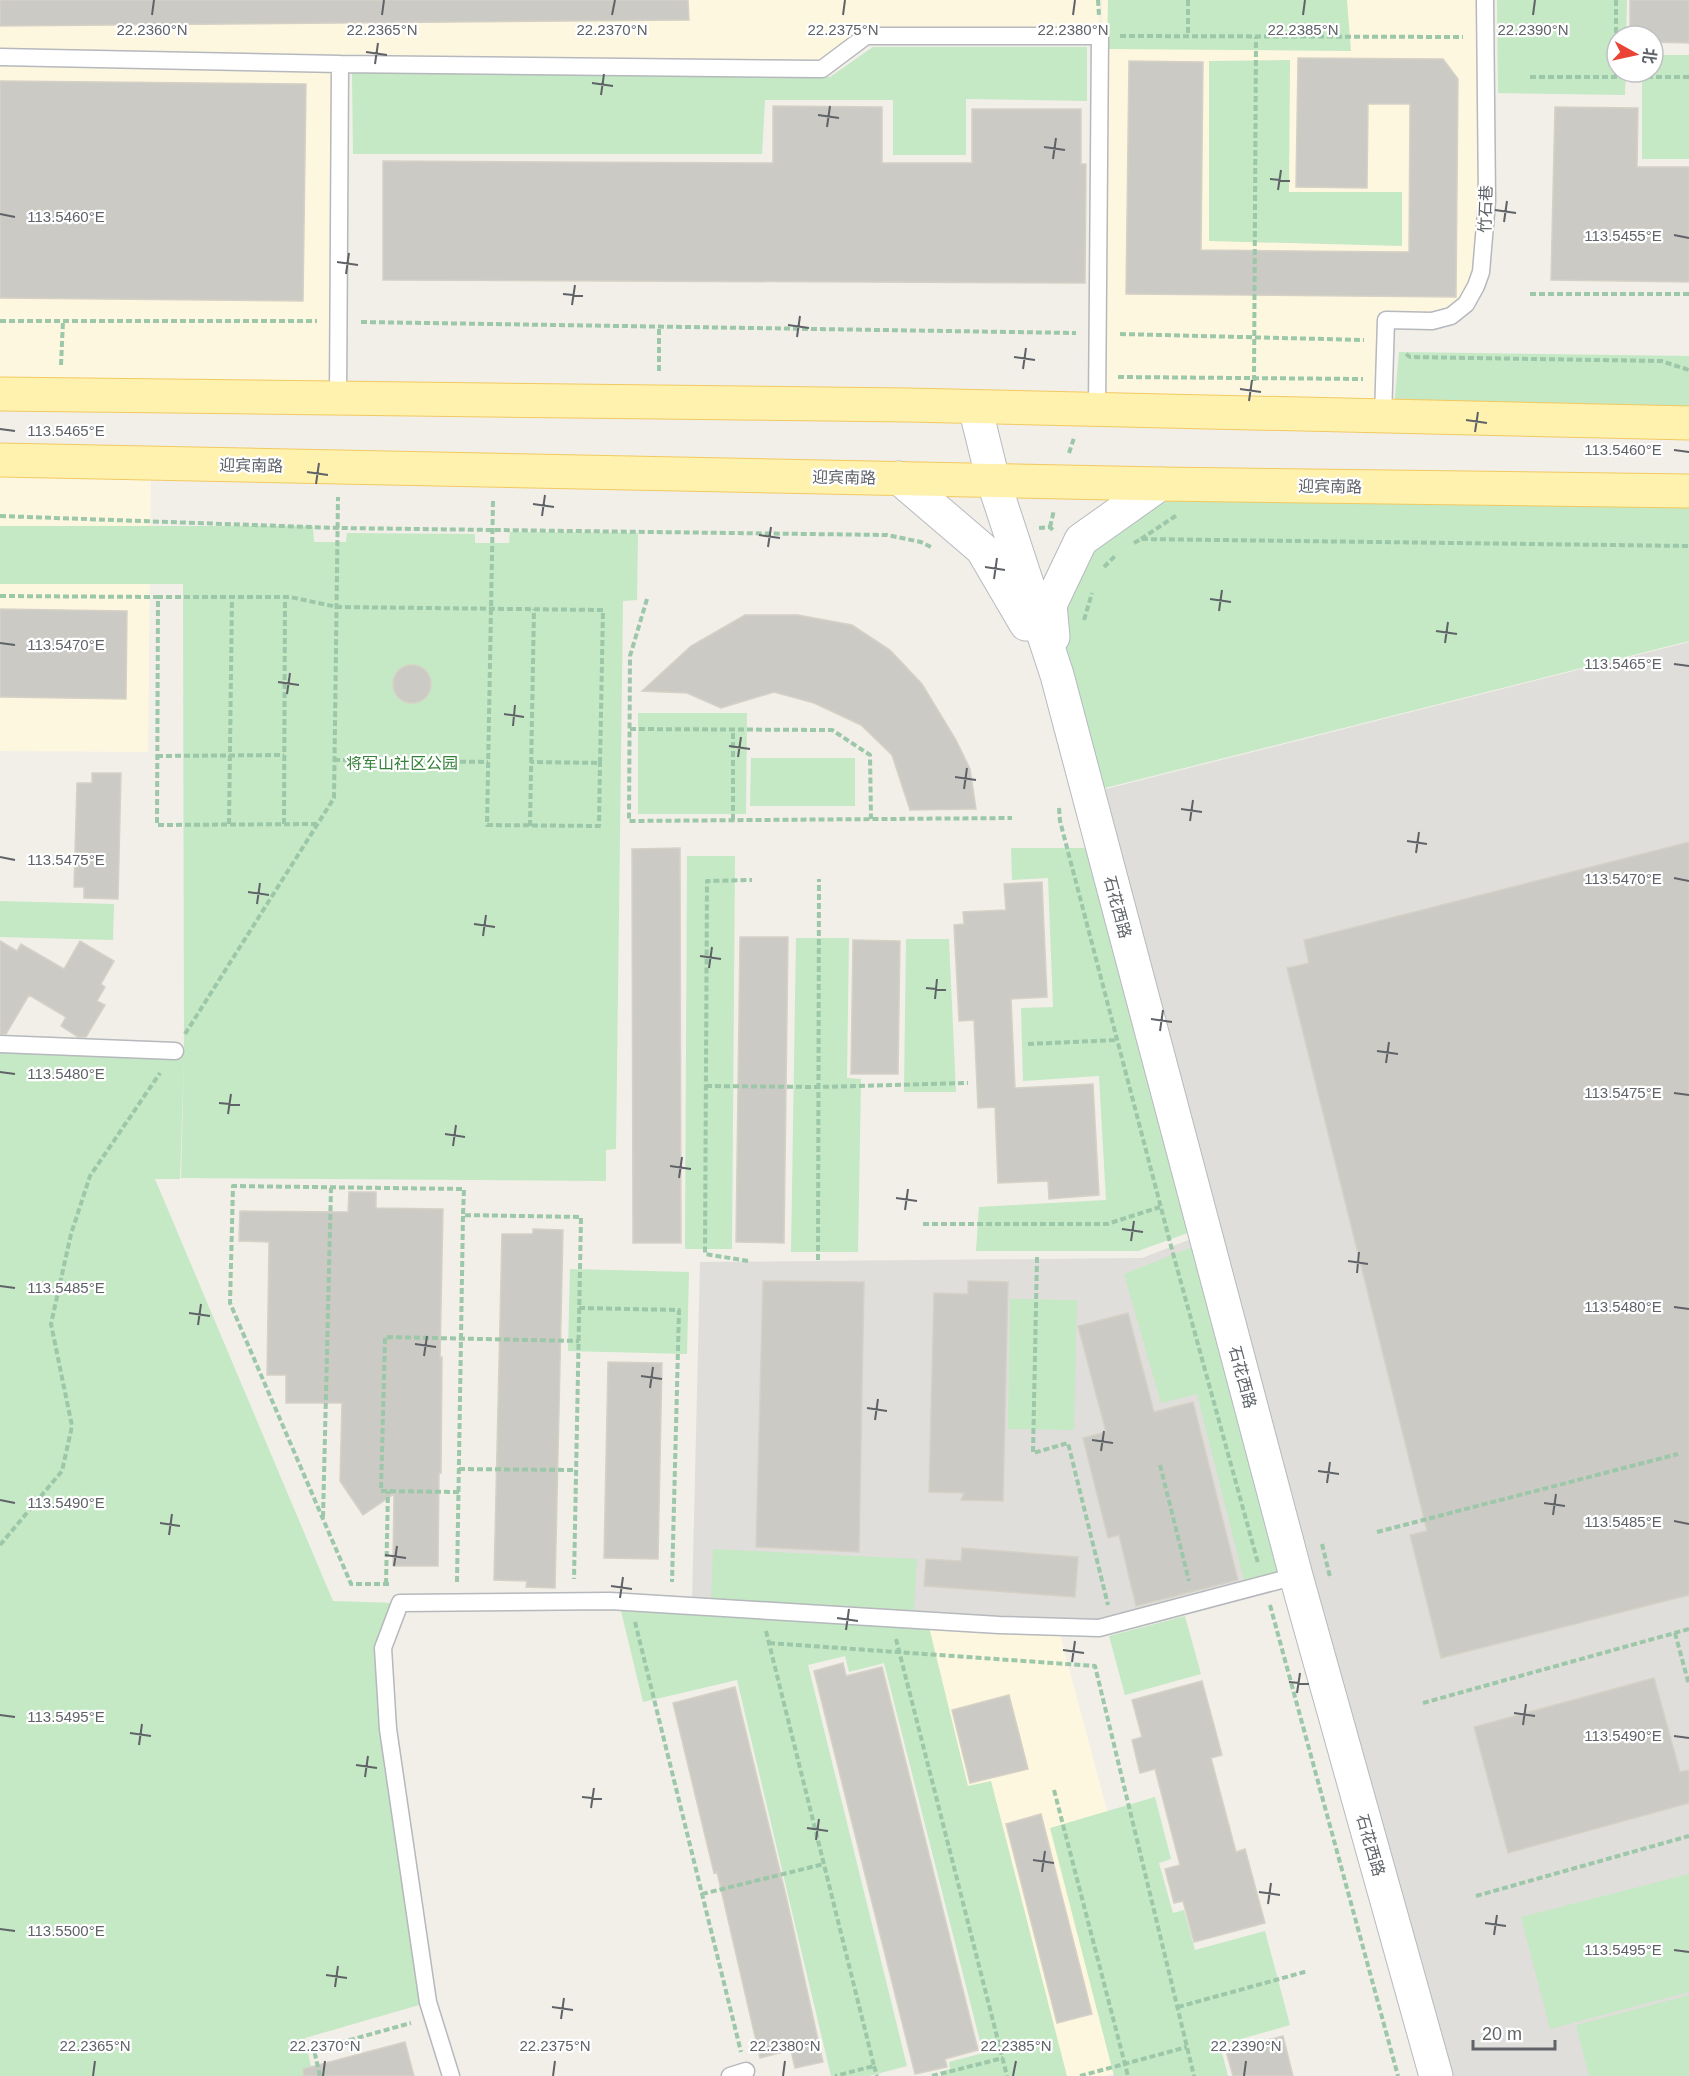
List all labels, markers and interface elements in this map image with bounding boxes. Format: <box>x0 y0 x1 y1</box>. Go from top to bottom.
text: 22.2360°N <box>116 21 188 38</box>
text: 22.2365°N <box>346 21 418 38</box>
text: 22.2370°N <box>576 21 648 38</box>
text: 22.2375°N <box>807 21 879 38</box>
text: 22.2380°N <box>1037 21 1109 38</box>
text: 22.2385°N <box>1267 21 1339 38</box>
text: 22.2390°N <box>1497 21 1569 38</box>
north arrow <box>1605 24 1665 84</box>
text: 北 <box>1640 47 1659 65</box>
street label: 竹石巷 <box>1476 185 1495 233</box>
text: 113.5460°E <box>27 208 105 225</box>
text: 113.5455°E <box>1584 227 1662 244</box>
text: 113.5465°E <box>27 422 105 439</box>
text: 113.5460°E <box>1584 441 1662 458</box>
street label: 迎宾南路 <box>219 456 283 475</box>
street label: 迎宾南路 <box>812 468 876 487</box>
street label: 迎宾南路 <box>1298 477 1362 496</box>
text: 113.5470°E <box>27 636 105 653</box>
text: 113.5465°E <box>1584 655 1662 672</box>
park label: 将军山社区公园 <box>346 755 458 772</box>
text: 113.5475°E <box>27 851 105 868</box>
text: 113.5470°E <box>1584 870 1662 887</box>
street label: 石花西路 <box>1101 874 1134 940</box>
text: 113.5480°E <box>27 1065 105 1082</box>
text: 113.5475°E <box>1584 1084 1662 1101</box>
text: 113.5485°E <box>27 1279 105 1296</box>
text: 113.5480°E <box>1584 1298 1662 1315</box>
street label: 石花西路 <box>1226 1344 1259 1410</box>
text: 113.5490°E <box>27 1494 105 1511</box>
text: 113.5485°E <box>1584 1513 1662 1530</box>
text: 113.5495°E <box>27 1708 105 1725</box>
text: 113.5490°E <box>1584 1727 1662 1744</box>
street label: 石花西路 <box>1354 1812 1388 1878</box>
text: 113.5500°E <box>27 1922 105 1939</box>
text: 113.5495°E <box>1584 1941 1662 1958</box>
scale bar <box>1473 2013 1556 2051</box>
text: 20 m <box>1482 2024 1522 2044</box>
text: 22.2365°N <box>59 2037 131 2054</box>
text: 22.2370°N <box>289 2037 361 2054</box>
text: 22.2375°N <box>519 2037 591 2054</box>
text: 22.2380°N <box>749 2037 821 2054</box>
text: 22.2385°N <box>980 2037 1052 2054</box>
text: 22.2390°N <box>1210 2037 1282 2054</box>

